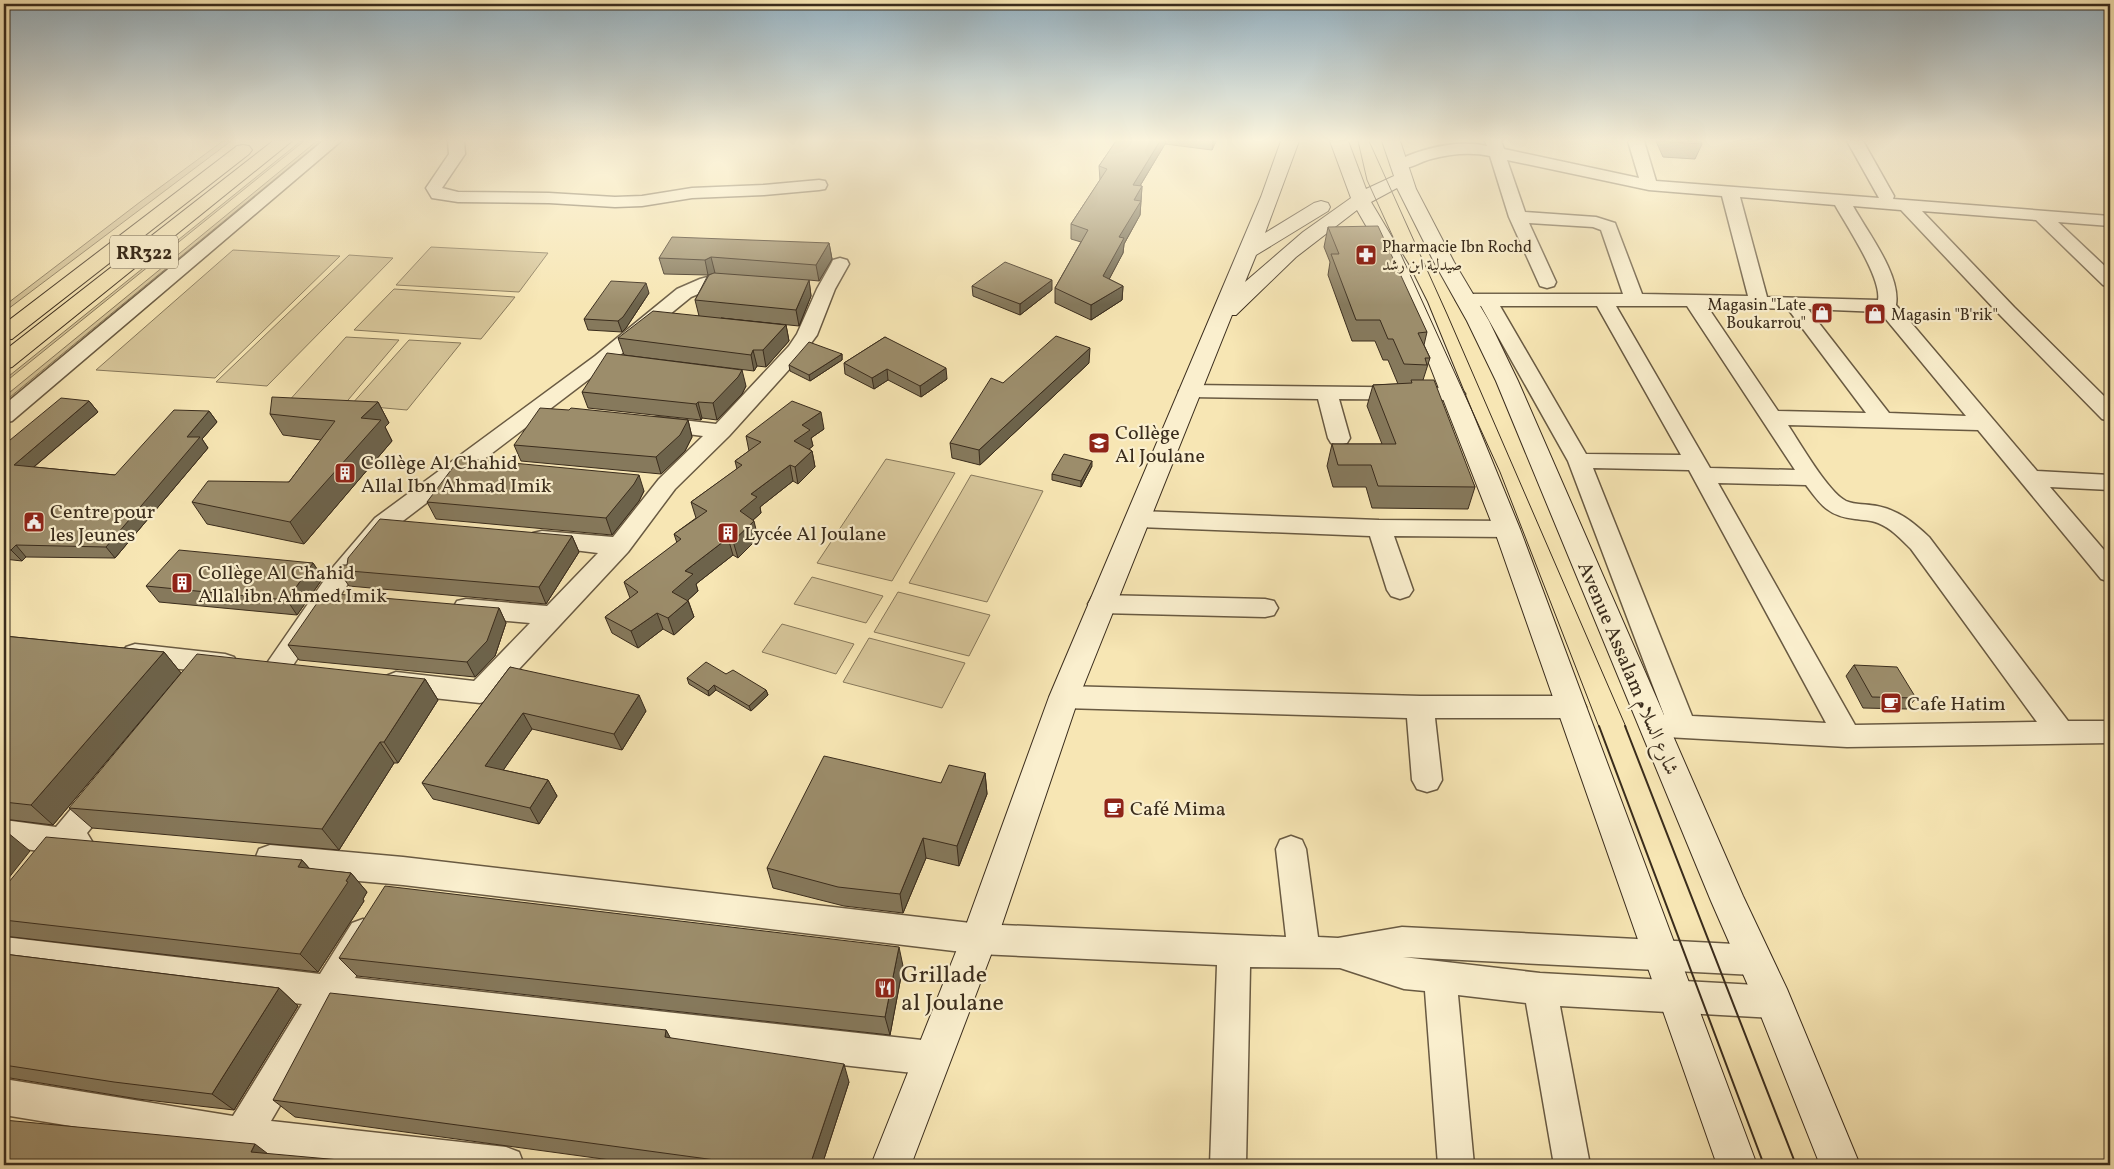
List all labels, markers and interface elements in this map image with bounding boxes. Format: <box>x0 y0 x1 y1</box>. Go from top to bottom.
road number: RR322 <box>110 236 178 268</box>
place label: Pharmacie Ibn Rochd صيدلية ابن رشد <box>1382 237 1532 277</box>
pharmacy icon: Pharmacie Ibn Rochd صيدلية ابن رشد <box>1354 243 1378 267</box>
place label: Magasin "Late Boukarrou" <box>1708 295 1806 335</box>
shop icon: Magasin "Late Boukarrou" <box>1810 301 1834 325</box>
shop icon: Magasin "B'rik" <box>1863 302 1887 326</box>
place label: Magasin "B'rik" <box>1891 305 1998 327</box>
place label: Collège Al Joulane <box>1115 420 1205 471</box>
school or university icon: Collège Al Joulane <box>1087 431 1111 455</box>
place label: Collège Al Chahid Allal Ibn Ahmad Imik <box>361 450 552 501</box>
building icon: Collège Al Chahid Allal Ibn Ahmad Imik <box>333 461 357 485</box>
place label: Centre pour les Jeunes <box>50 499 155 550</box>
public building icon: Centre pour les Jeunes <box>22 510 46 534</box>
building icon: Lycée Al Joulane <box>716 521 740 545</box>
place label: Lycée Al Joulane <box>744 521 886 549</box>
street label: Avenue Assalam شارع السلام <box>1568 558 1685 780</box>
place label: Collège Al Chahid Allal ibn Ahmed Imik <box>198 560 387 611</box>
building icon: Collège Al Chahid Allal ibn Ahmed Imik <box>170 571 194 595</box>
cafe icon: Cafe Hatim <box>1879 691 1903 715</box>
place label: Cafe Hatim <box>1907 691 2006 719</box>
cafe icon: Café Mima <box>1102 796 1126 820</box>
place label: Café Mima <box>1130 796 1226 824</box>
place label: Grillade al Joulane <box>901 959 1004 1021</box>
restaurant icon: Grillade al Joulane <box>873 976 897 1000</box>

